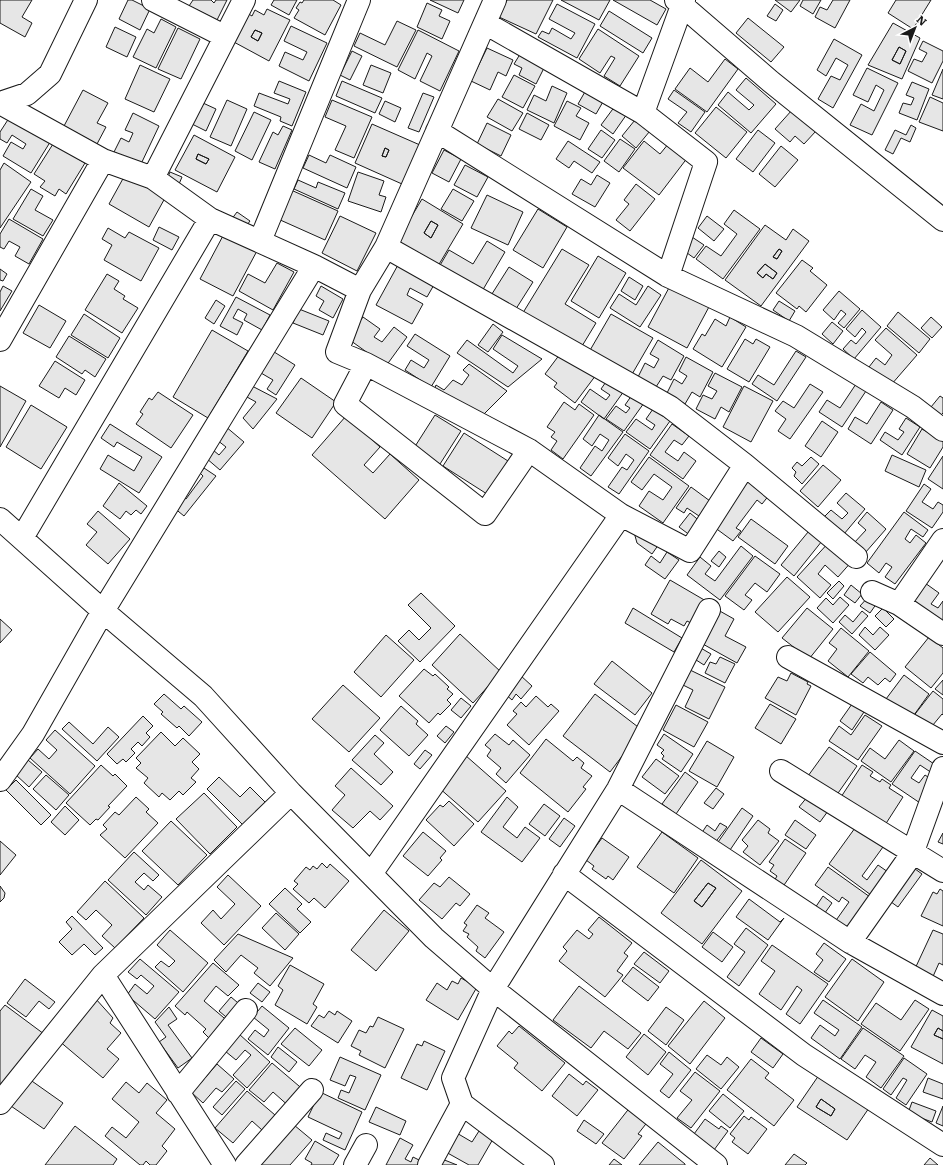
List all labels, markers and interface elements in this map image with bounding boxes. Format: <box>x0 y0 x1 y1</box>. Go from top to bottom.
north arrow <box>895 8 935 48</box>
text: N <box>914 11 931 29</box>

